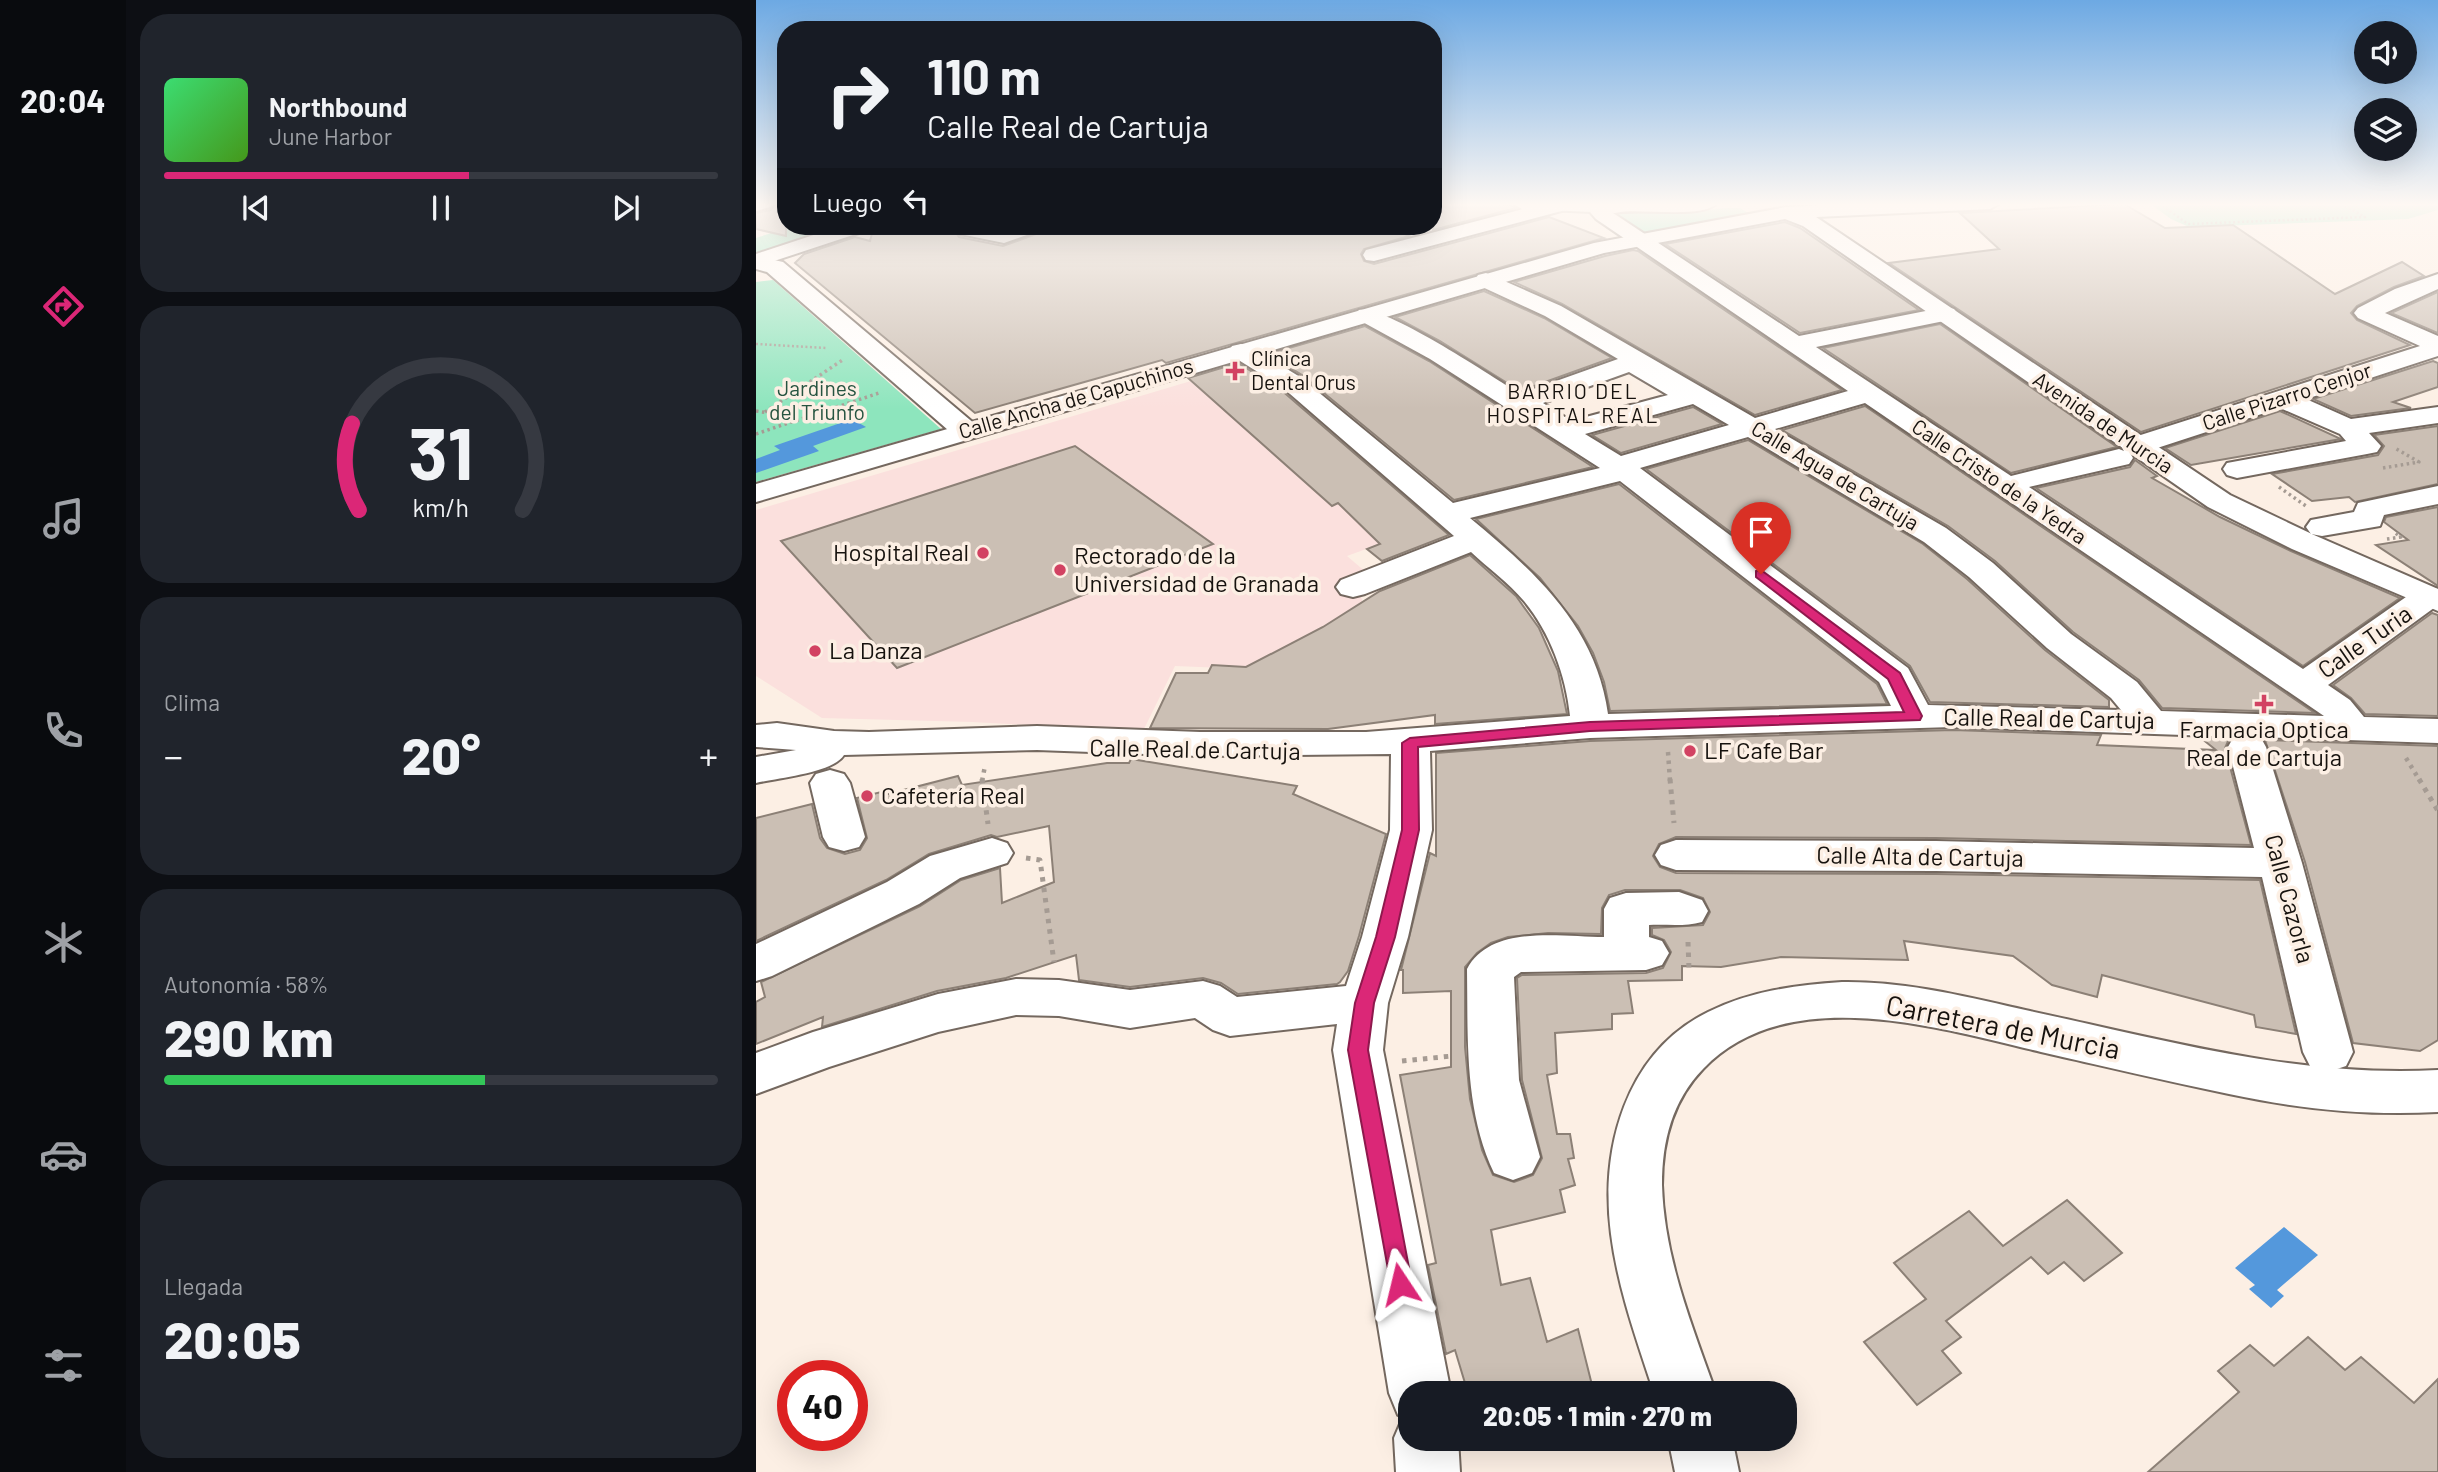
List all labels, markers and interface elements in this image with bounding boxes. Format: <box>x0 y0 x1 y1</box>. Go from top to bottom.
map controls <box>2354 21 2417 161</box>
button: sound <box>2354 21 2417 84</box>
text: 110 m <box>927 46 1041 105</box>
icon: right <box>812 49 903 140</box>
text: 20:04 <box>20 81 106 119</box>
text: Northbound <box>269 91 407 122</box>
button: layers <box>2354 98 2417 161</box>
text: Calle Real de Cartuja <box>927 106 1209 144</box>
text: June Harbor <box>269 122 392 150</box>
icon: left <box>897 182 935 220</box>
text: Luego <box>812 186 883 217</box>
icon: previous <box>237 189 275 227</box>
icon: pause <box>422 189 460 227</box>
icon: next <box>607 189 645 227</box>
icon: directions <box>39 282 88 331</box>
place label: Clínica Dental Orus <box>1251 345 1356 394</box>
street label: Calle Ancha de Capuchinos <box>955 352 1196 443</box>
street label: Calle Pizarro Cenjor <box>2199 356 2375 435</box>
marker: Clínica Dental Orus <box>1225 361 1245 381</box>
street label: Avenida de Murcia <box>2029 366 2179 478</box>
park label: Jardines del Triunfo <box>769 375 865 424</box>
district label: BARRIO DEL HOSPITAL REAL <box>1487 378 1659 427</box>
text: 31 <box>409 408 473 496</box>
street label: Calle Cristo de la Yedra <box>1908 413 2092 549</box>
street label: Calle Agua de Cartuja <box>1747 415 1924 535</box>
text: km/h <box>413 492 469 522</box>
icon: music <box>39 494 88 543</box>
pin <box>1731 502 1791 574</box>
icon: arrive <box>1742 513 1780 551</box>
place label: Hospital Real <box>833 537 969 566</box>
place label: Rectorado de la Universidad de Granada <box>1074 540 1319 597</box>
marker: Hospital Real <box>975 545 991 561</box>
marker: Rectorado de la Universidad de Granada <box>1052 562 1068 578</box>
street label: Calle Turia <box>2312 598 2417 684</box>
place label: La Danza <box>829 635 923 664</box>
marker: La Danza <box>807 643 823 659</box>
text: Clima <box>164 688 220 716</box>
marker: Farmacia Optica Real de Cartuja <box>2256 696 2272 712</box>
street label: Calle Real de Cartuja <box>1943 701 2155 734</box>
icon: phone <box>39 706 88 755</box>
place label: Farmacia Optica Real de Cartuja <box>2179 714 2349 771</box>
text: 20° <box>402 723 480 785</box>
text: − <box>164 732 183 778</box>
text: + <box>699 732 718 778</box>
street label: Calle Real de Cartuja <box>1089 732 1301 765</box>
place label: LF Cafe Bar <box>1704 735 1824 764</box>
marker: LF Cafe Bar <box>1682 743 1698 759</box>
place label: Cafetería Real <box>881 780 1025 809</box>
marker: Cafetería Real <box>859 788 875 804</box>
street label: Calle Cazorla <box>2259 831 2322 966</box>
street label: Calle Alta de Cartuja <box>1816 839 2024 872</box>
icon: climate <box>39 918 88 967</box>
text: Autonomía · 58% <box>164 970 329 998</box>
street label: Carretera de Murcia <box>1883 987 2123 1065</box>
text: 290 km <box>164 1005 333 1067</box>
icon: car <box>39 1130 88 1179</box>
position arrow <box>1363 1247 1437 1321</box>
text: Llegada <box>164 1272 243 1300</box>
text: 20:05 <box>164 1307 301 1369</box>
icon: filters <box>39 1341 88 1390</box>
speed limit sign: 40 <box>777 1360 868 1451</box>
text: 20:05 · 1 min · 270 m <box>1483 1400 1712 1431</box>

